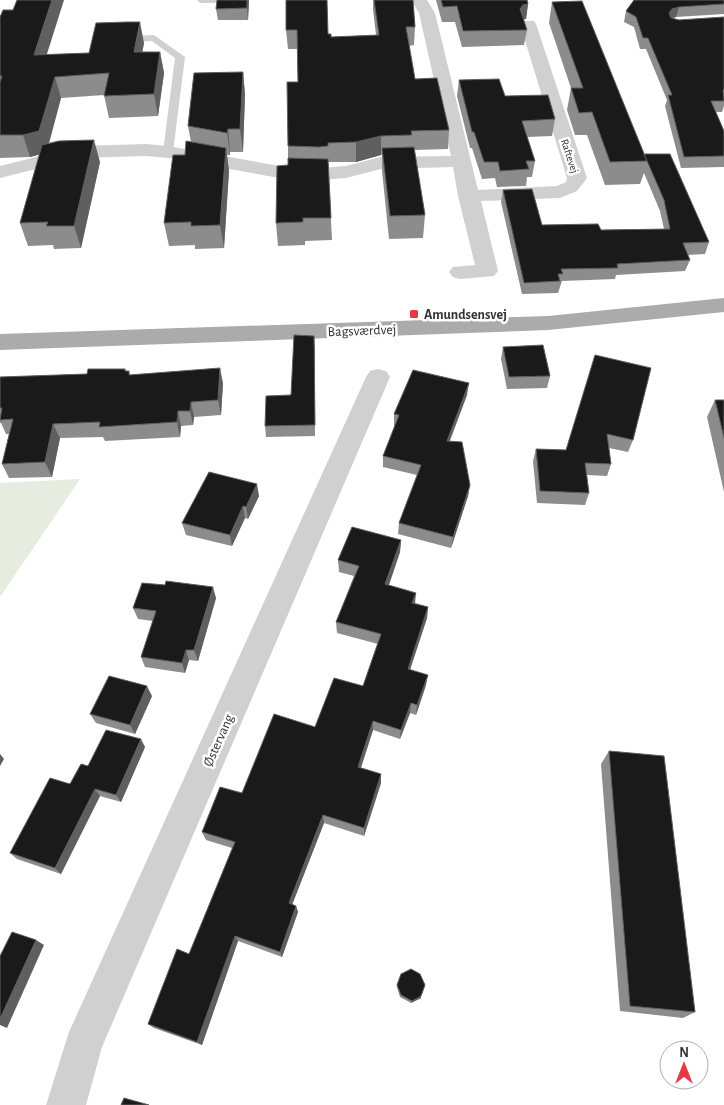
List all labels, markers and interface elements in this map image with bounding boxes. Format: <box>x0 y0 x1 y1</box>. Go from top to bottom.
street label: Raftevej <box>559 138 580 175</box>
marker: Amundsensvej <box>408 308 420 320</box>
place label: Amundsensvej <box>424 308 507 322</box>
street label: Bagsværdvej <box>327 323 397 339</box>
street label: Østervang <box>200 712 237 769</box>
north arrow <box>659 1040 709 1090</box>
text: N <box>679 1046 689 1060</box>

